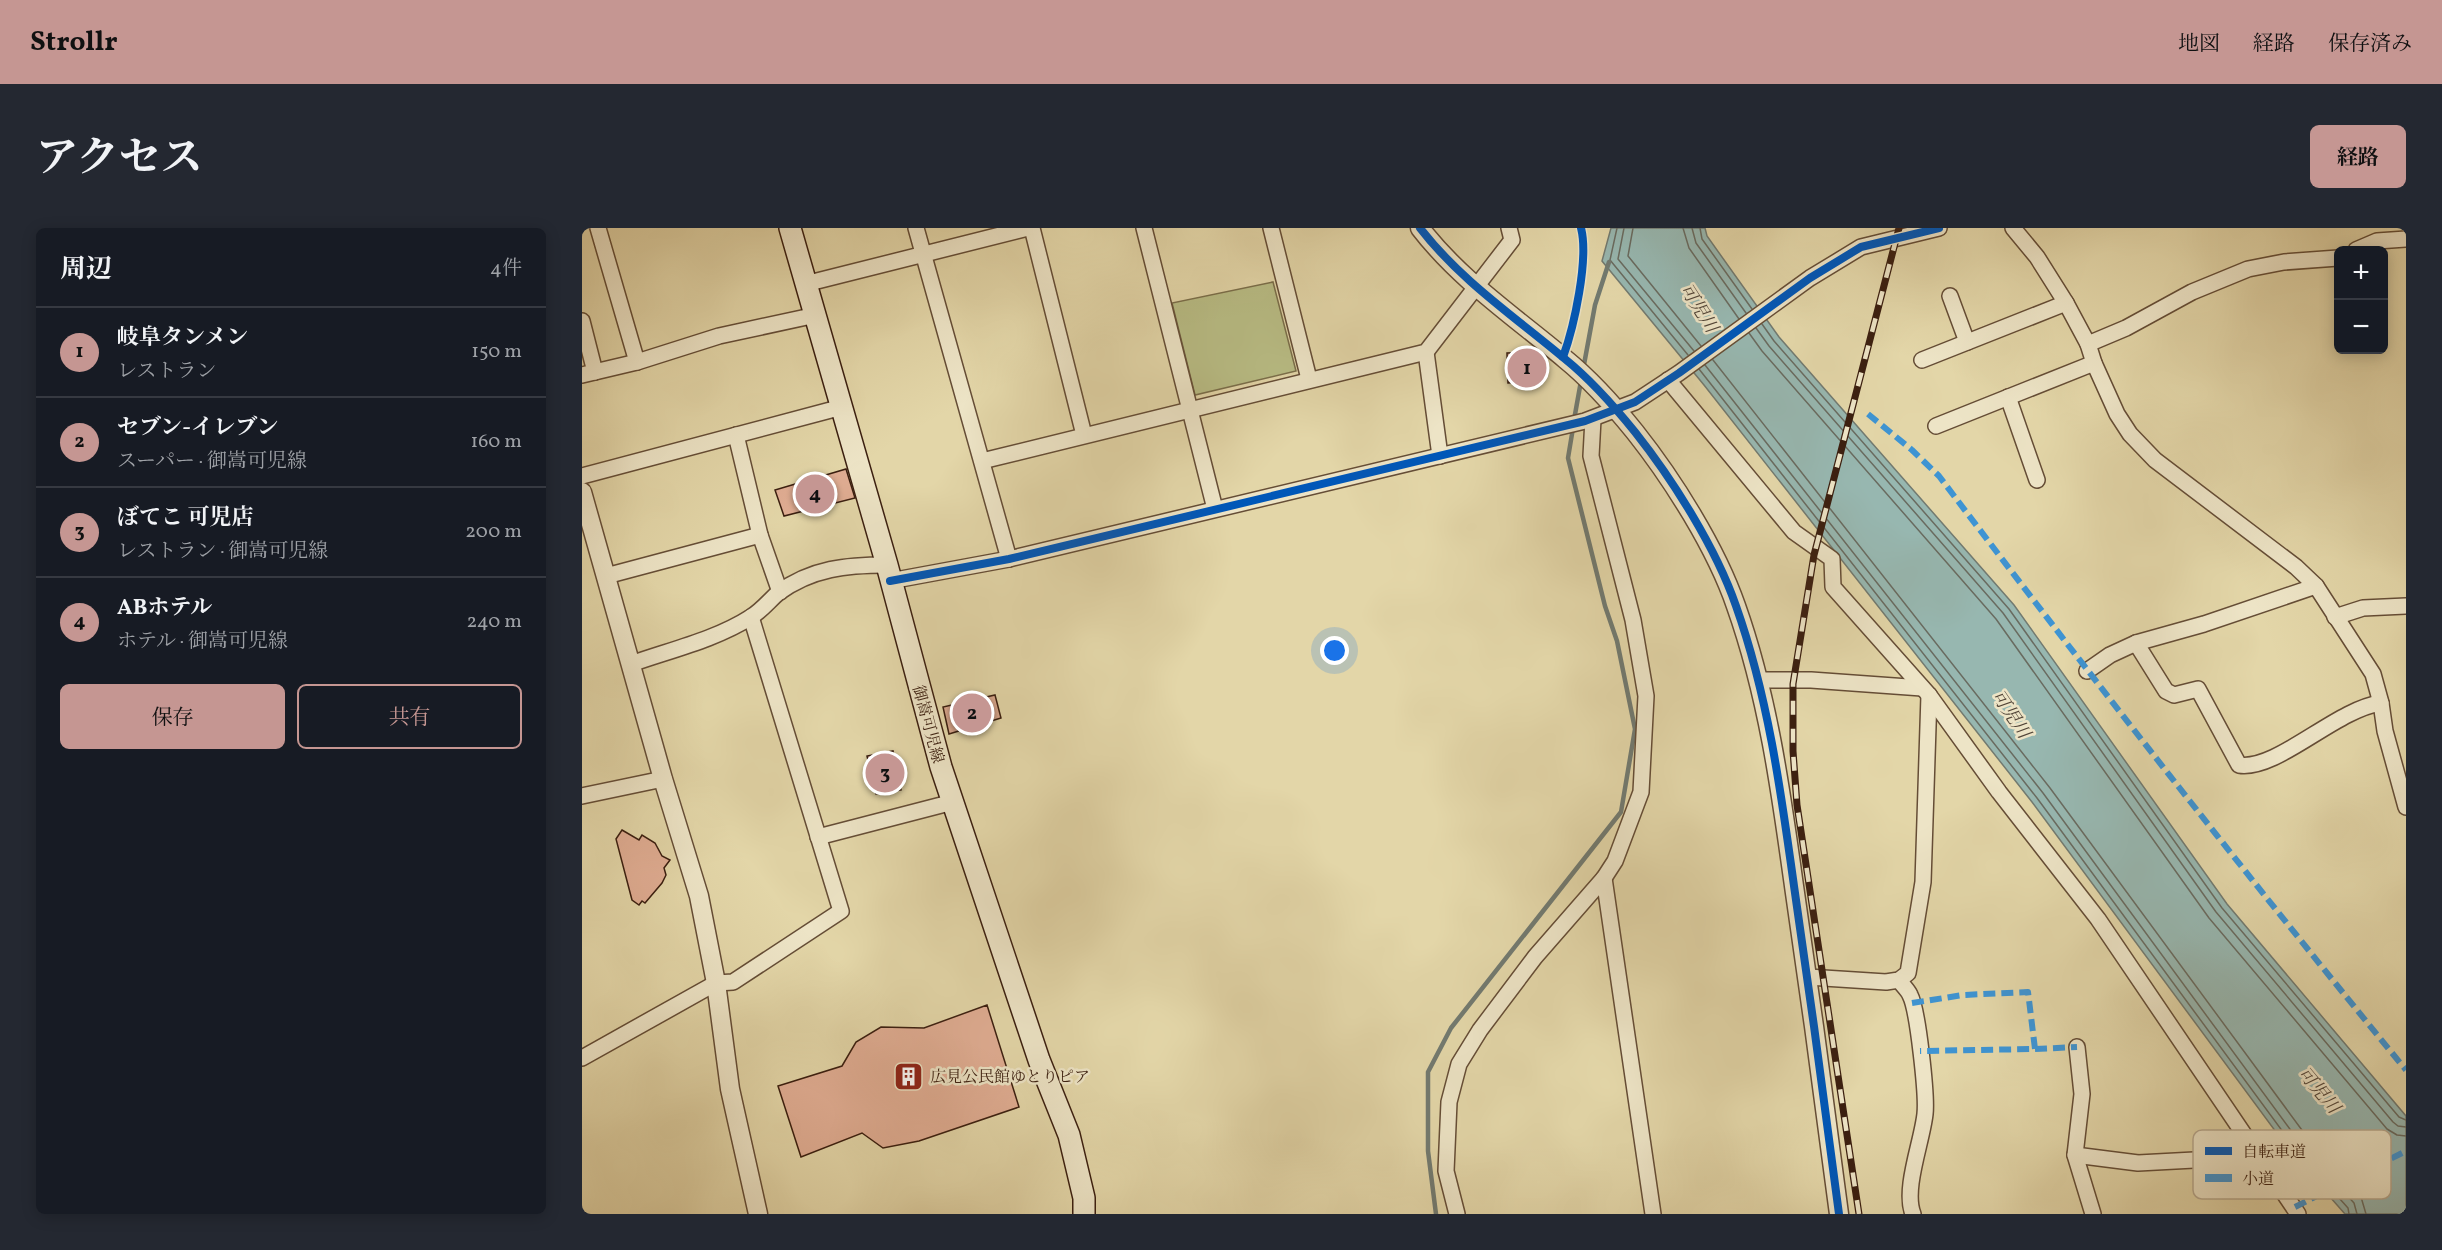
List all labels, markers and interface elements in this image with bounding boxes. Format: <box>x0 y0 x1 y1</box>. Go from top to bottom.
text: Strollr <box>30 23 118 62</box>
text: 地図 <box>2178 30 2220 59</box>
text: 経路 <box>2253 30 2295 59</box>
text: 保存済み <box>2328 30 2412 59</box>
button: 経路 <box>2310 125 2406 188</box>
text: アクセス <box>36 131 203 190</box>
map controls <box>2334 246 2388 354</box>
button: + <box>2334 246 2388 300</box>
text: 周辺 <box>60 252 112 288</box>
text: 4件 <box>490 255 522 283</box>
water label: 可児川 <box>1673 279 1724 340</box>
button: − <box>2334 300 2388 354</box>
text: 岐阜タンメン <box>117 323 248 354</box>
text: 1 <box>75 338 84 366</box>
text: 150 m <box>471 338 522 366</box>
pin: 1 <box>1508 346 1546 390</box>
text: レストラン <box>117 358 216 386</box>
text: セブン-イレブン <box>117 413 278 444</box>
text: 2 <box>74 428 85 456</box>
text: 160 m <box>470 428 522 456</box>
text: スーパー · 御嵩可児線 <box>117 448 307 476</box>
pin: 4 <box>796 472 834 516</box>
text: ぼてこ 可児店 <box>117 503 253 534</box>
text: 3 <box>74 518 85 546</box>
text: 200 m <box>465 518 522 546</box>
text: レストラン · 御嵩可児線 <box>117 538 328 566</box>
text: ABホテル <box>117 593 212 624</box>
text: 4 <box>73 608 86 636</box>
text: 240 m <box>467 608 522 636</box>
text: ホテル · 御嵩可児線 <box>117 628 288 656</box>
your location <box>1320 636 1349 665</box>
street label: 御嵩可児線 <box>906 683 948 766</box>
button: 保存 <box>60 684 285 749</box>
button: 共有 <box>297 684 522 749</box>
water label: 可児川 <box>1984 685 2036 746</box>
pin: 2 <box>952 690 992 736</box>
pin: 3 <box>866 750 904 796</box>
building icon: 広見公民館ゆとりピア <box>893 1060 925 1092</box>
water label: 可児川 <box>2291 1062 2346 1121</box>
place label: 広見公民館ゆとりピア <box>930 1067 1090 1089</box>
legend <box>2193 1130 2391 1199</box>
text: 自転車道 <box>2242 1142 2306 1164</box>
text: 小道 <box>2242 1169 2274 1191</box>

